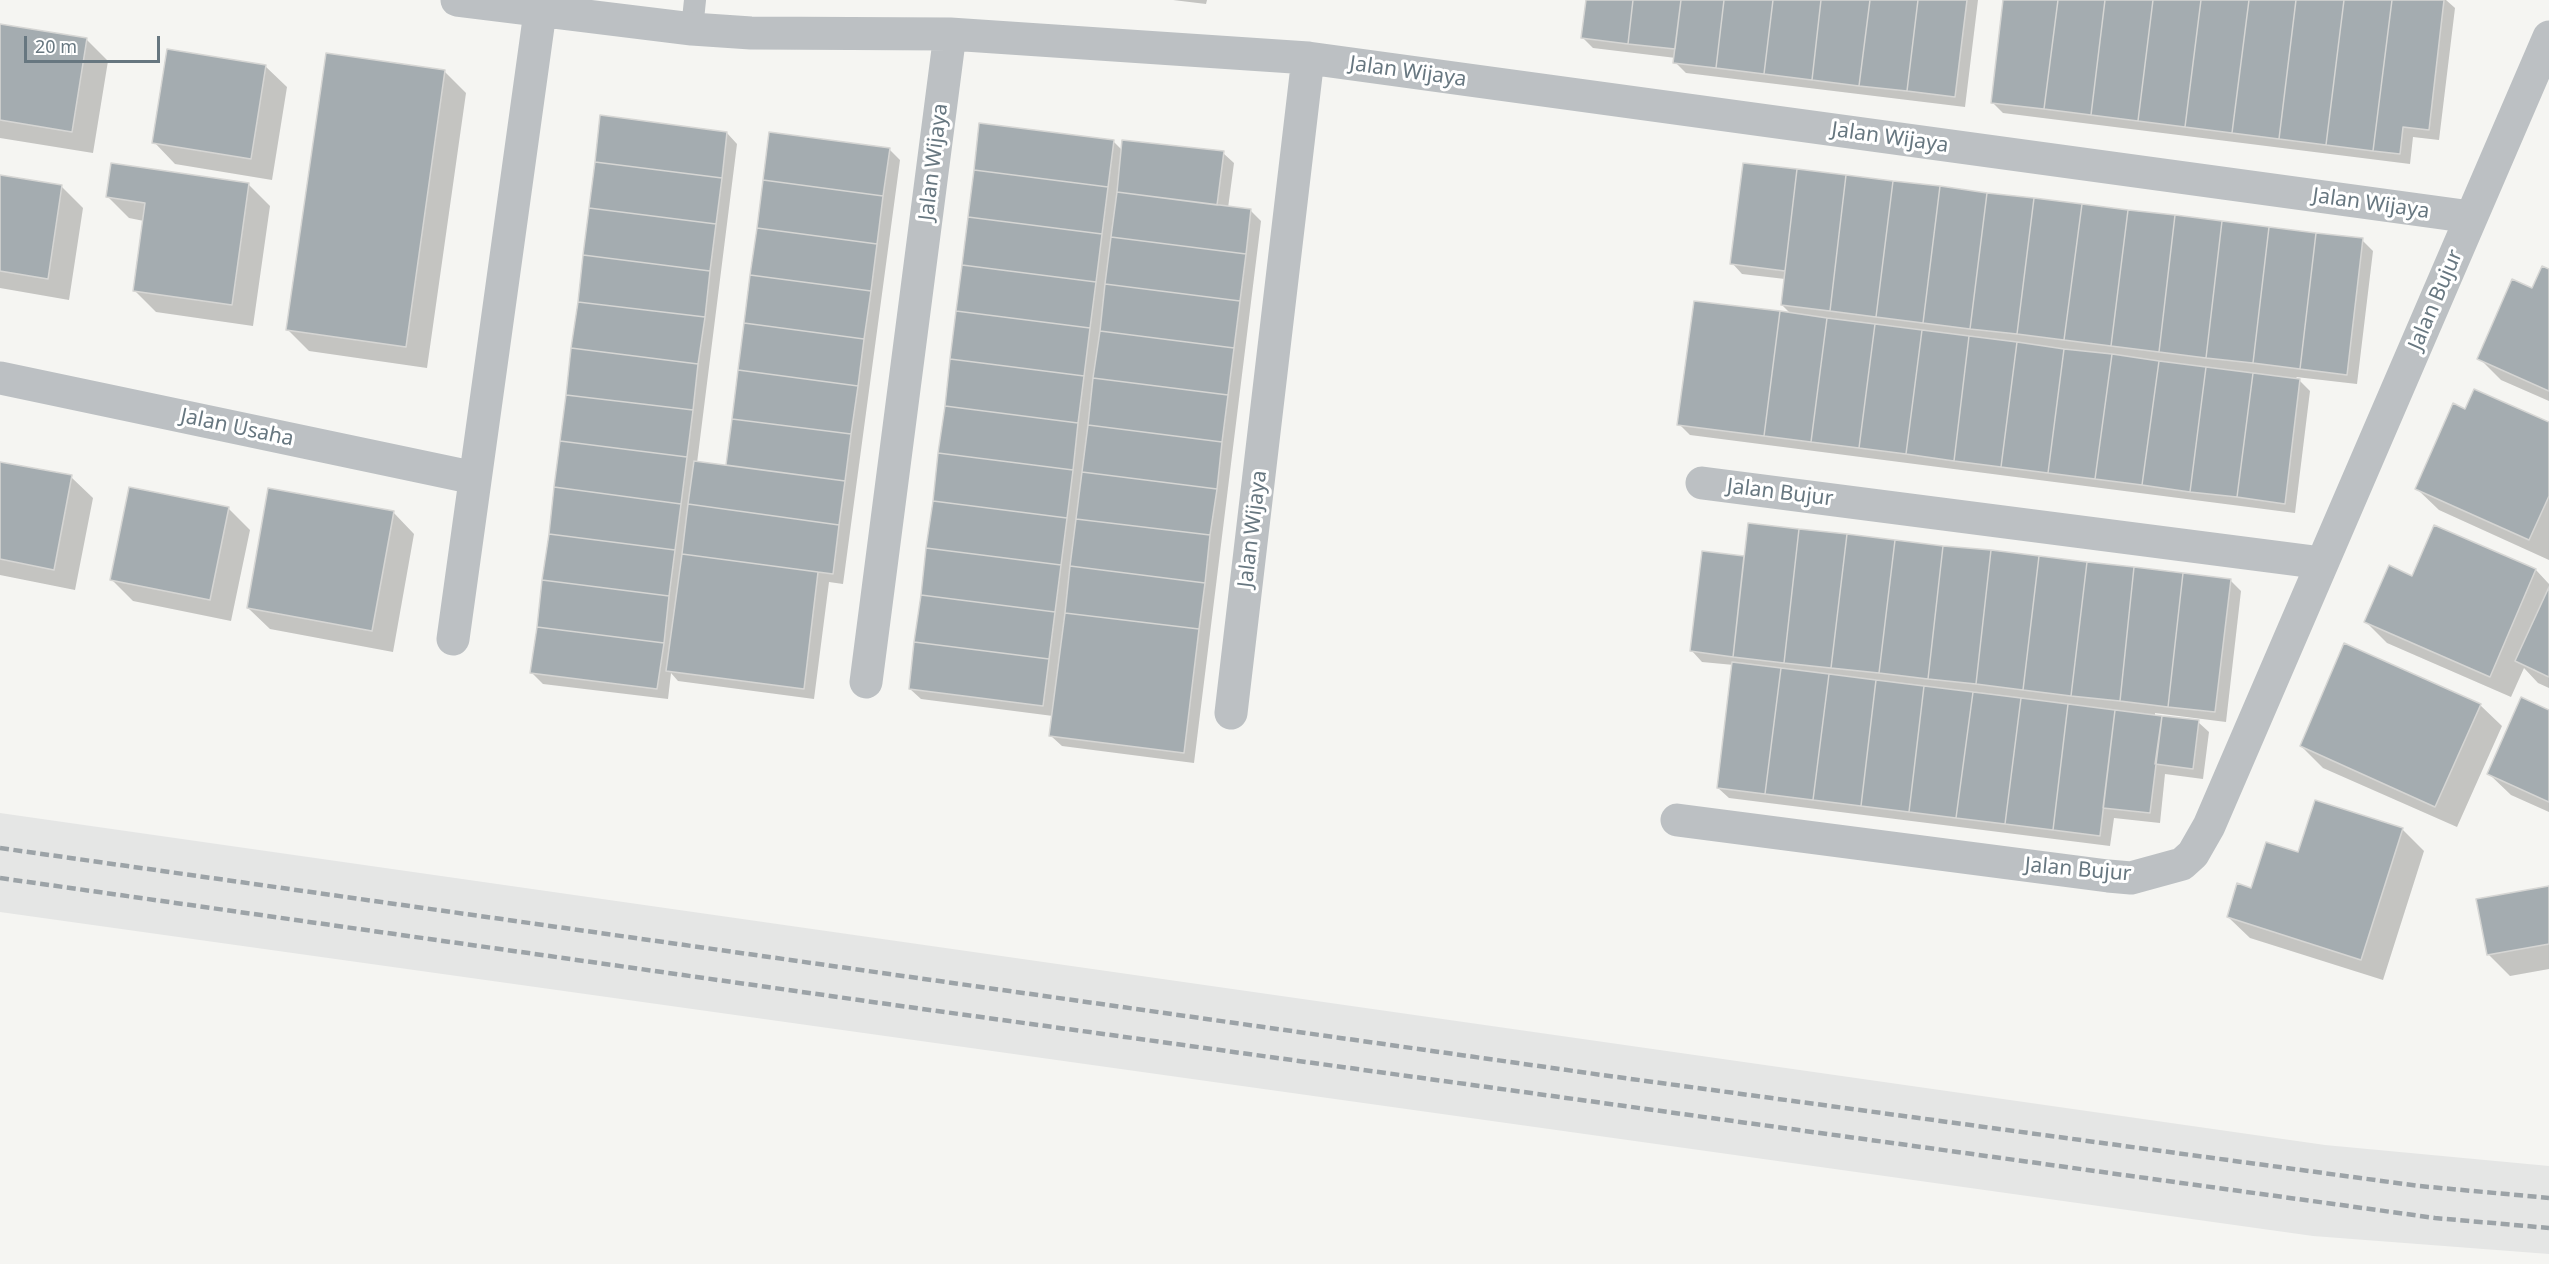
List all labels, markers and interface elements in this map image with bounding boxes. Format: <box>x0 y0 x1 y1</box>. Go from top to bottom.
scale bar <box>27 24 164 62</box>
text: 20 m <box>35 34 77 58</box>
street label: Jalan Wijaya <box>1348 51 1468 93</box>
street label: Jalan Wijaya <box>914 102 954 222</box>
street label: Jalan Wijaya <box>1830 117 1950 159</box>
street label: Jalan Wijaya <box>2311 183 2431 225</box>
street label: Jalan Bujur <box>2404 246 2468 354</box>
street label: Jalan Usaha <box>178 404 296 452</box>
street label: Jalan Wijaya <box>1233 469 1273 589</box>
street label: Jalan Bujur <box>1725 474 1835 512</box>
street label: Jalan Bujur <box>2024 853 2132 887</box>

